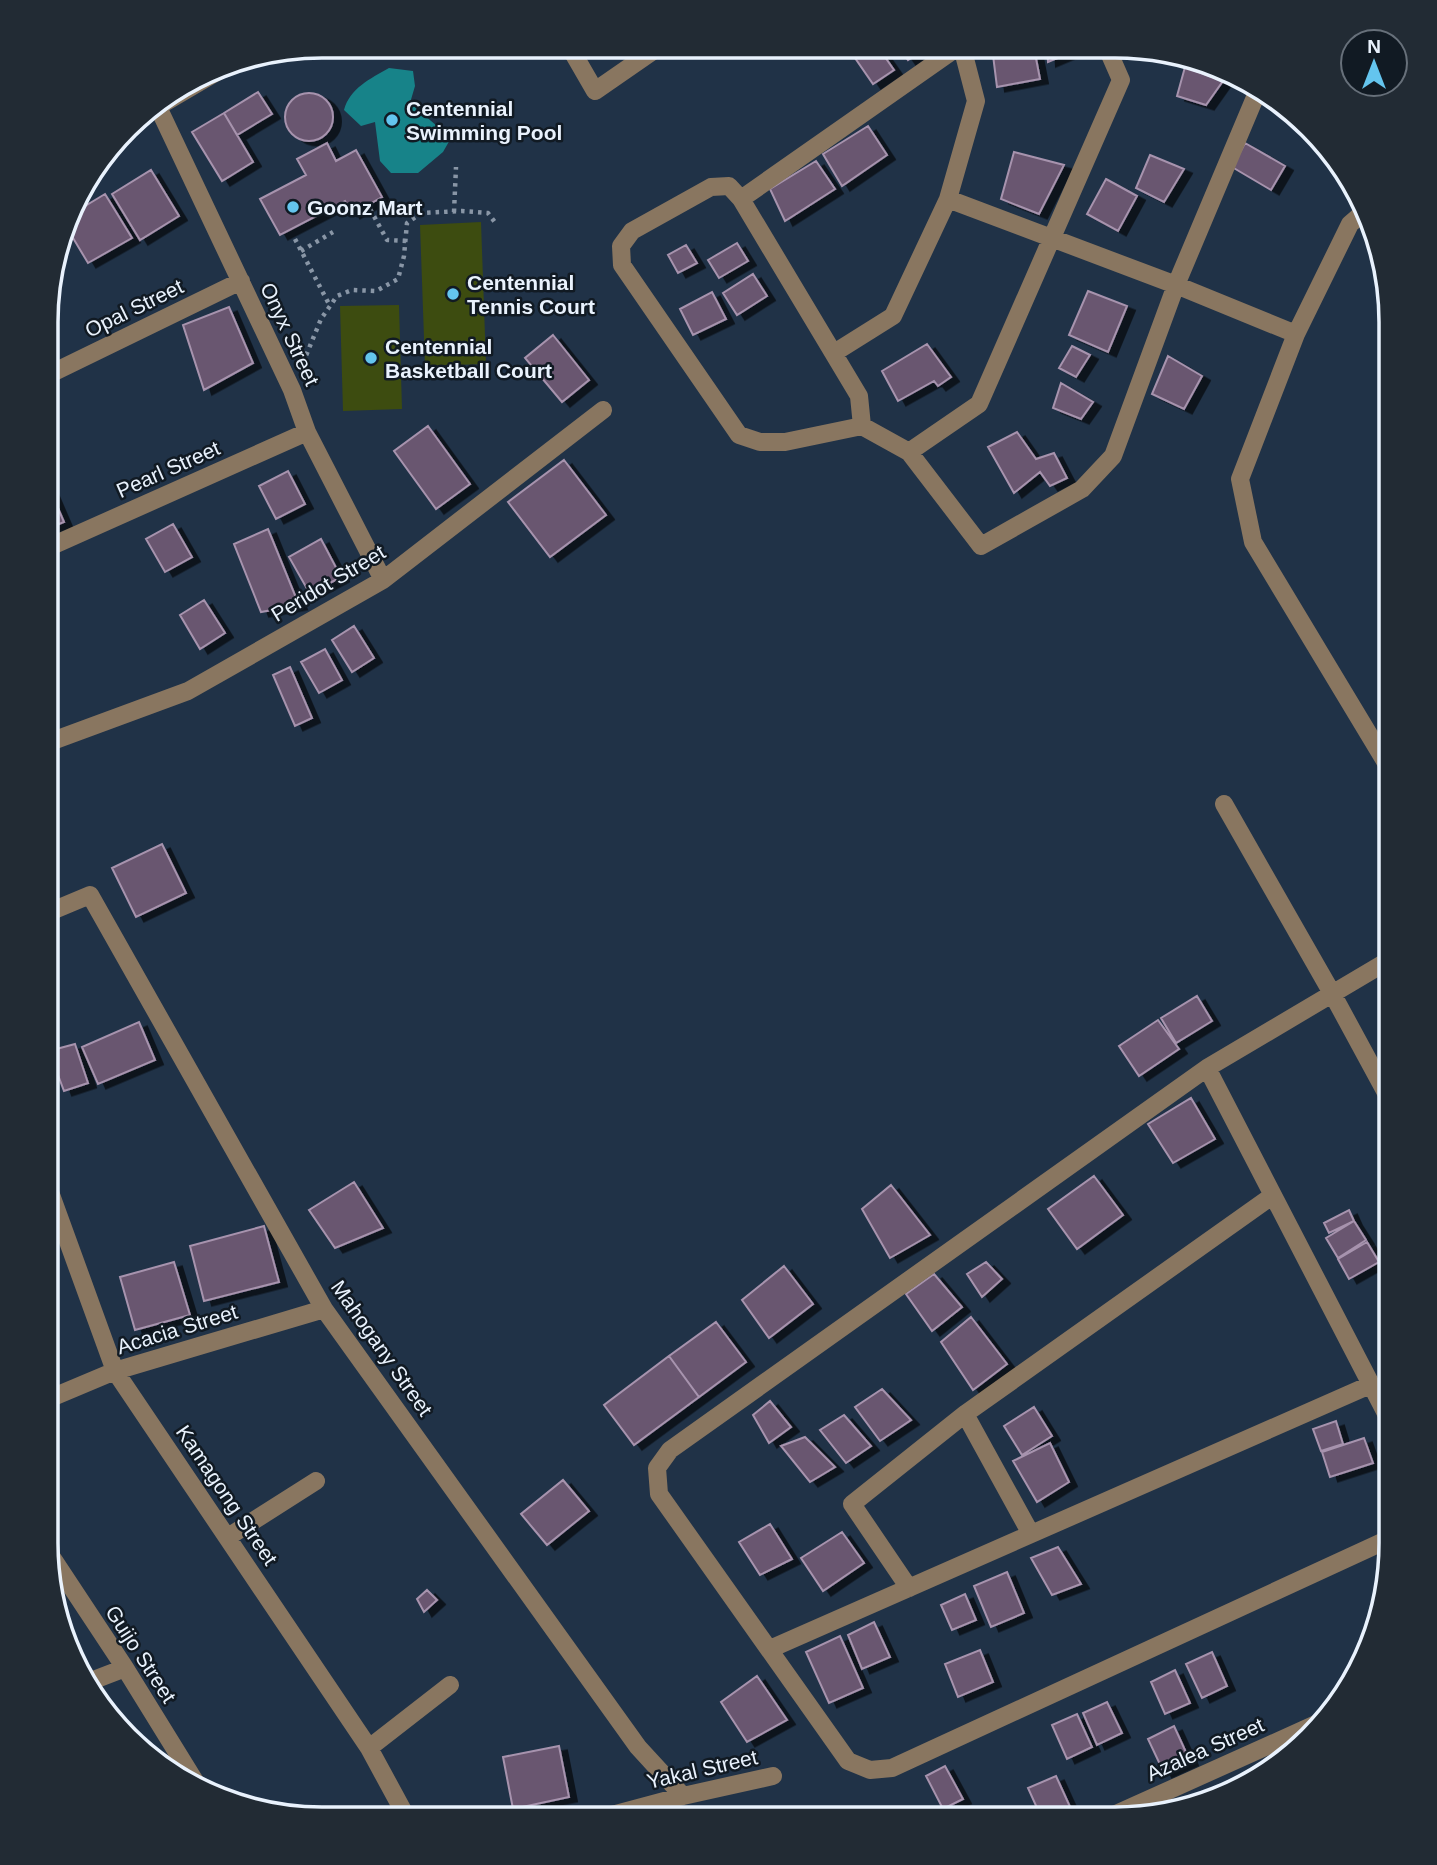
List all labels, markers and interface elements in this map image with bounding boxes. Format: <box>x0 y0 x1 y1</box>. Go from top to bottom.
north arrow <box>1339 28 1409 98</box>
text: N <box>1367 36 1381 57</box>
place label: Centennial Swimming Pool <box>406 97 562 144</box>
marker: Centennial Swimming Pool <box>384 112 400 128</box>
place label: Goonz Mart <box>307 196 423 219</box>
marker: Goonz Mart <box>285 199 301 215</box>
place label: Centennial Tennis Court <box>467 271 595 318</box>
street label: Opal Street <box>81 274 187 342</box>
street label: Onyx Street <box>256 279 324 389</box>
marker: Centennial Tennis Court <box>445 286 461 302</box>
place label: Centennial Basketball Court <box>385 335 552 382</box>
marker: Centennial Basketball Court <box>363 350 379 366</box>
street label: Pearl Street <box>113 436 223 502</box>
street label: Peridot Street <box>267 540 389 626</box>
street label: Mahogany Street <box>327 1276 437 1420</box>
street label: Acacia Street <box>114 1300 240 1358</box>
street label: Kamagong Street <box>172 1421 282 1569</box>
street label: Guijo Street <box>101 1601 181 1707</box>
street label: Azalea Street <box>1143 1713 1267 1785</box>
street label: Yakal Street <box>644 1745 760 1793</box>

